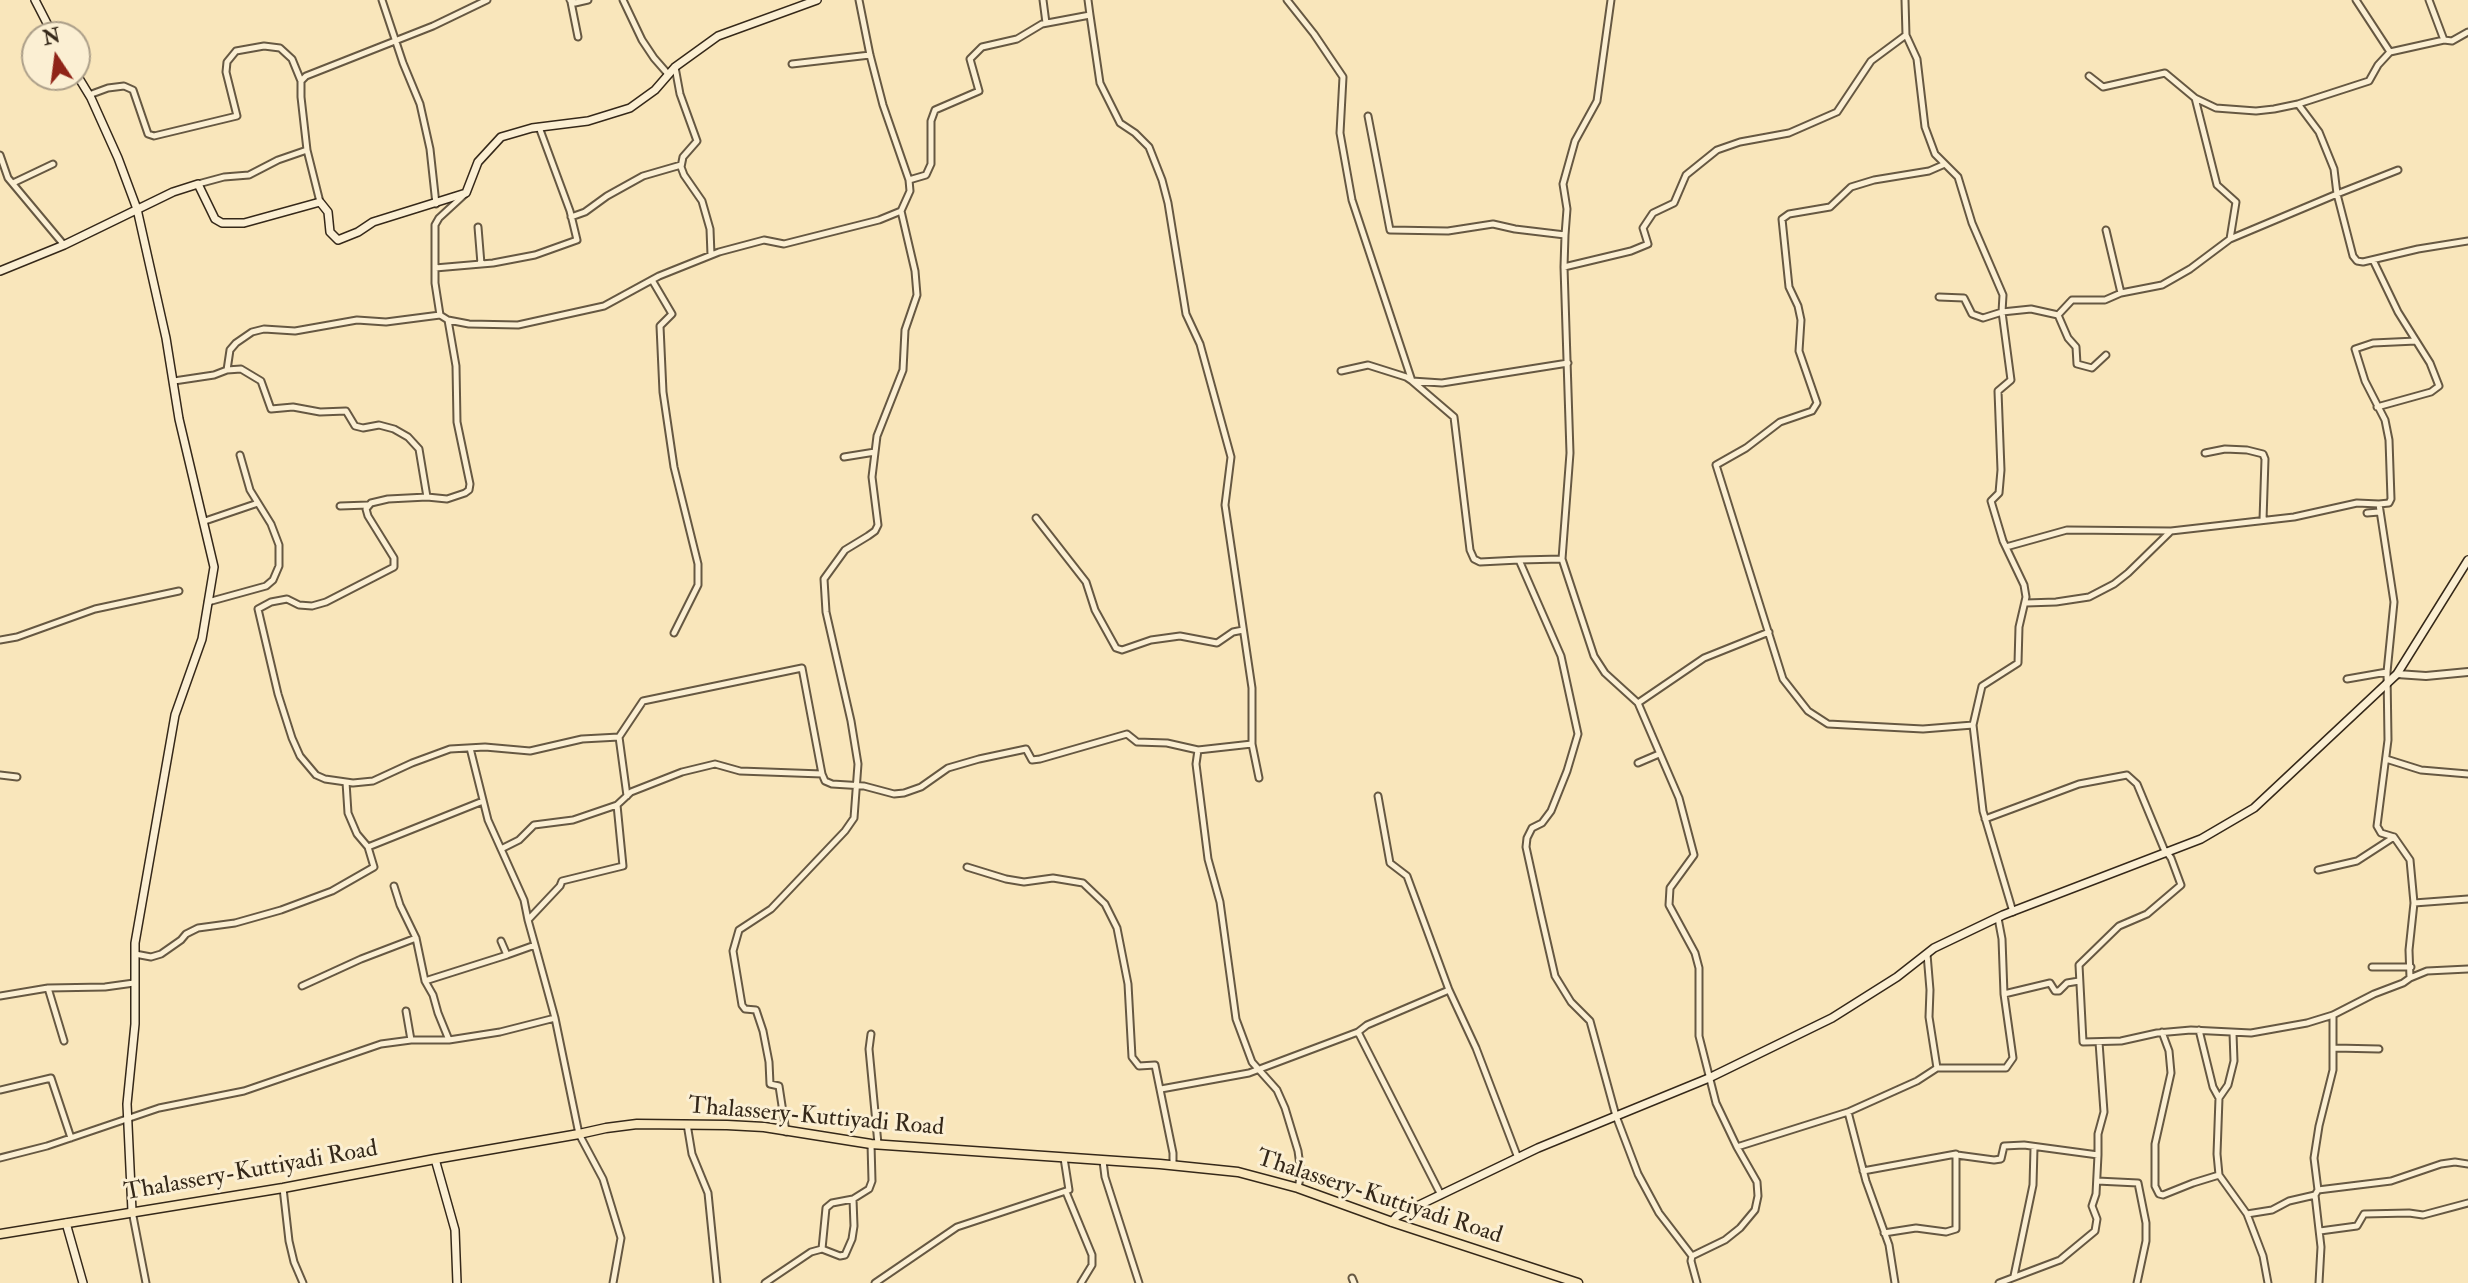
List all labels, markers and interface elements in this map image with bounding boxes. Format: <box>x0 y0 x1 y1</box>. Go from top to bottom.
north arrow <box>21 21 91 91</box>
text: N <box>41 24 63 51</box>
street label: Thalassery-Kuttiyadi Road <box>687 1092 945 1144</box>
street label: Thalassery-Kuttiyadi Road <box>122 1136 380 1208</box>
street label: Thalassery-Kuttiyadi Road <box>1252 1145 1506 1251</box>

